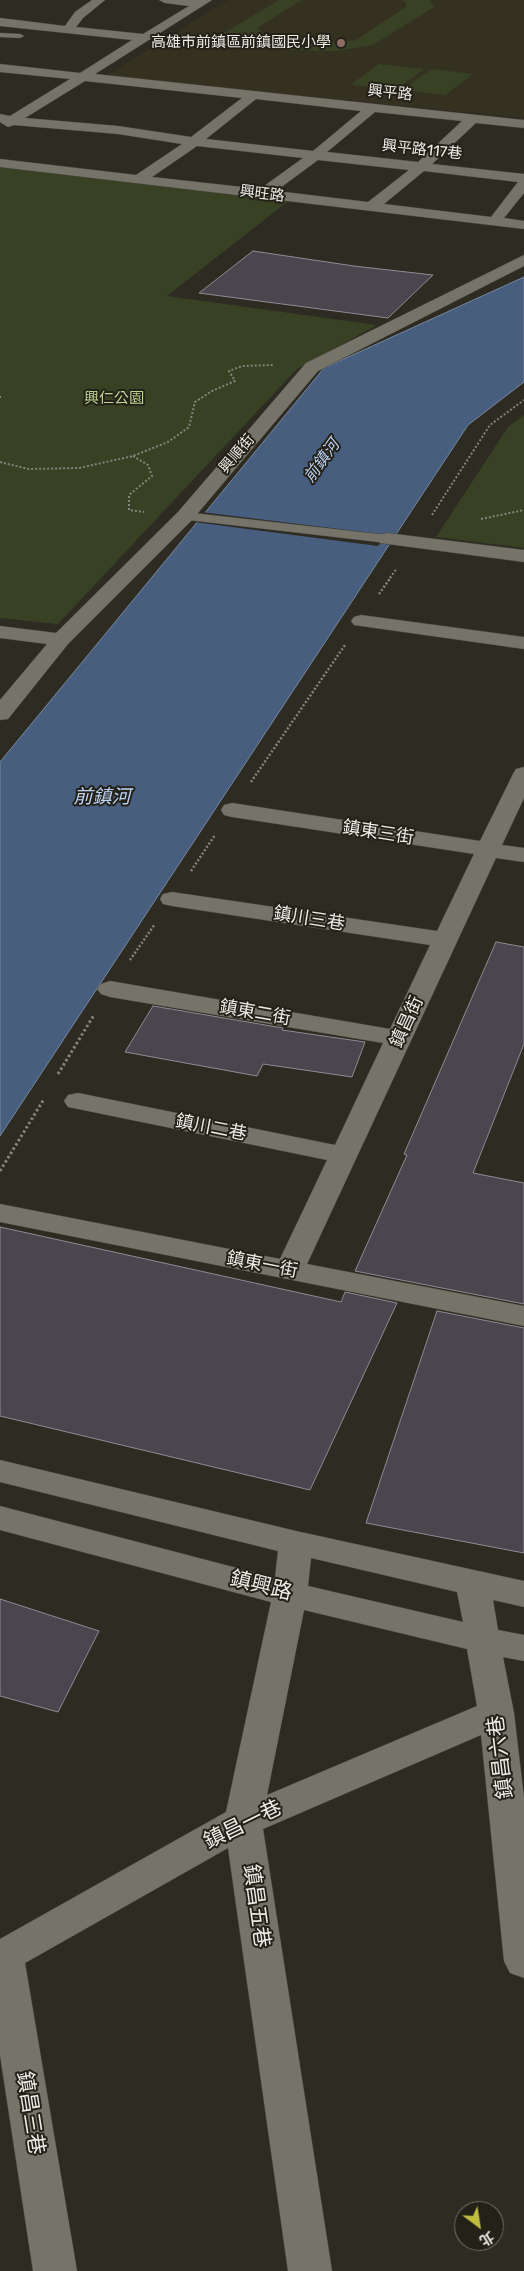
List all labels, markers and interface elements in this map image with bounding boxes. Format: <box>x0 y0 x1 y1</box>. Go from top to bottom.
place label: 高雄市前鎮區前鎮國民小學 <box>151 34 331 52</box>
marker: 高雄市前鎮區前鎮國民小學 <box>335 37 347 49</box>
street label: 興平路 <box>367 82 413 104</box>
street label: 興平路117巷 <box>381 137 463 163</box>
street label: 興旺路 <box>239 182 285 206</box>
park label: 興仁公園 <box>84 390 144 408</box>
street label: 興順街 <box>216 431 258 477</box>
water label: 前鎮河 <box>300 436 344 486</box>
water label: 前鎮河 <box>74 787 130 809</box>
street label: 鎮東三街 <box>341 817 415 849</box>
street label: 鎮川三巷 <box>272 903 346 935</box>
street label: 鎮昌街 <box>386 993 428 1051</box>
street label: 鎮東二街 <box>218 996 292 1030</box>
street label: 鎮川二巷 <box>174 1111 248 1145</box>
street label: 鎮東一街 <box>225 1248 299 1282</box>
street label: 鎮興路 <box>227 1566 295 1606</box>
street label: 鎮昌六巷 <box>483 1714 519 1800</box>
street label: 鎮昌一巷 <box>200 1795 286 1855</box>
street label: 鎮昌五巷 <box>238 1863 274 1949</box>
street label: 鎮昌三巷 <box>11 2070 49 2156</box>
north arrow <box>454 2201 504 2251</box>
text: 北 <box>476 2228 497 2249</box>

